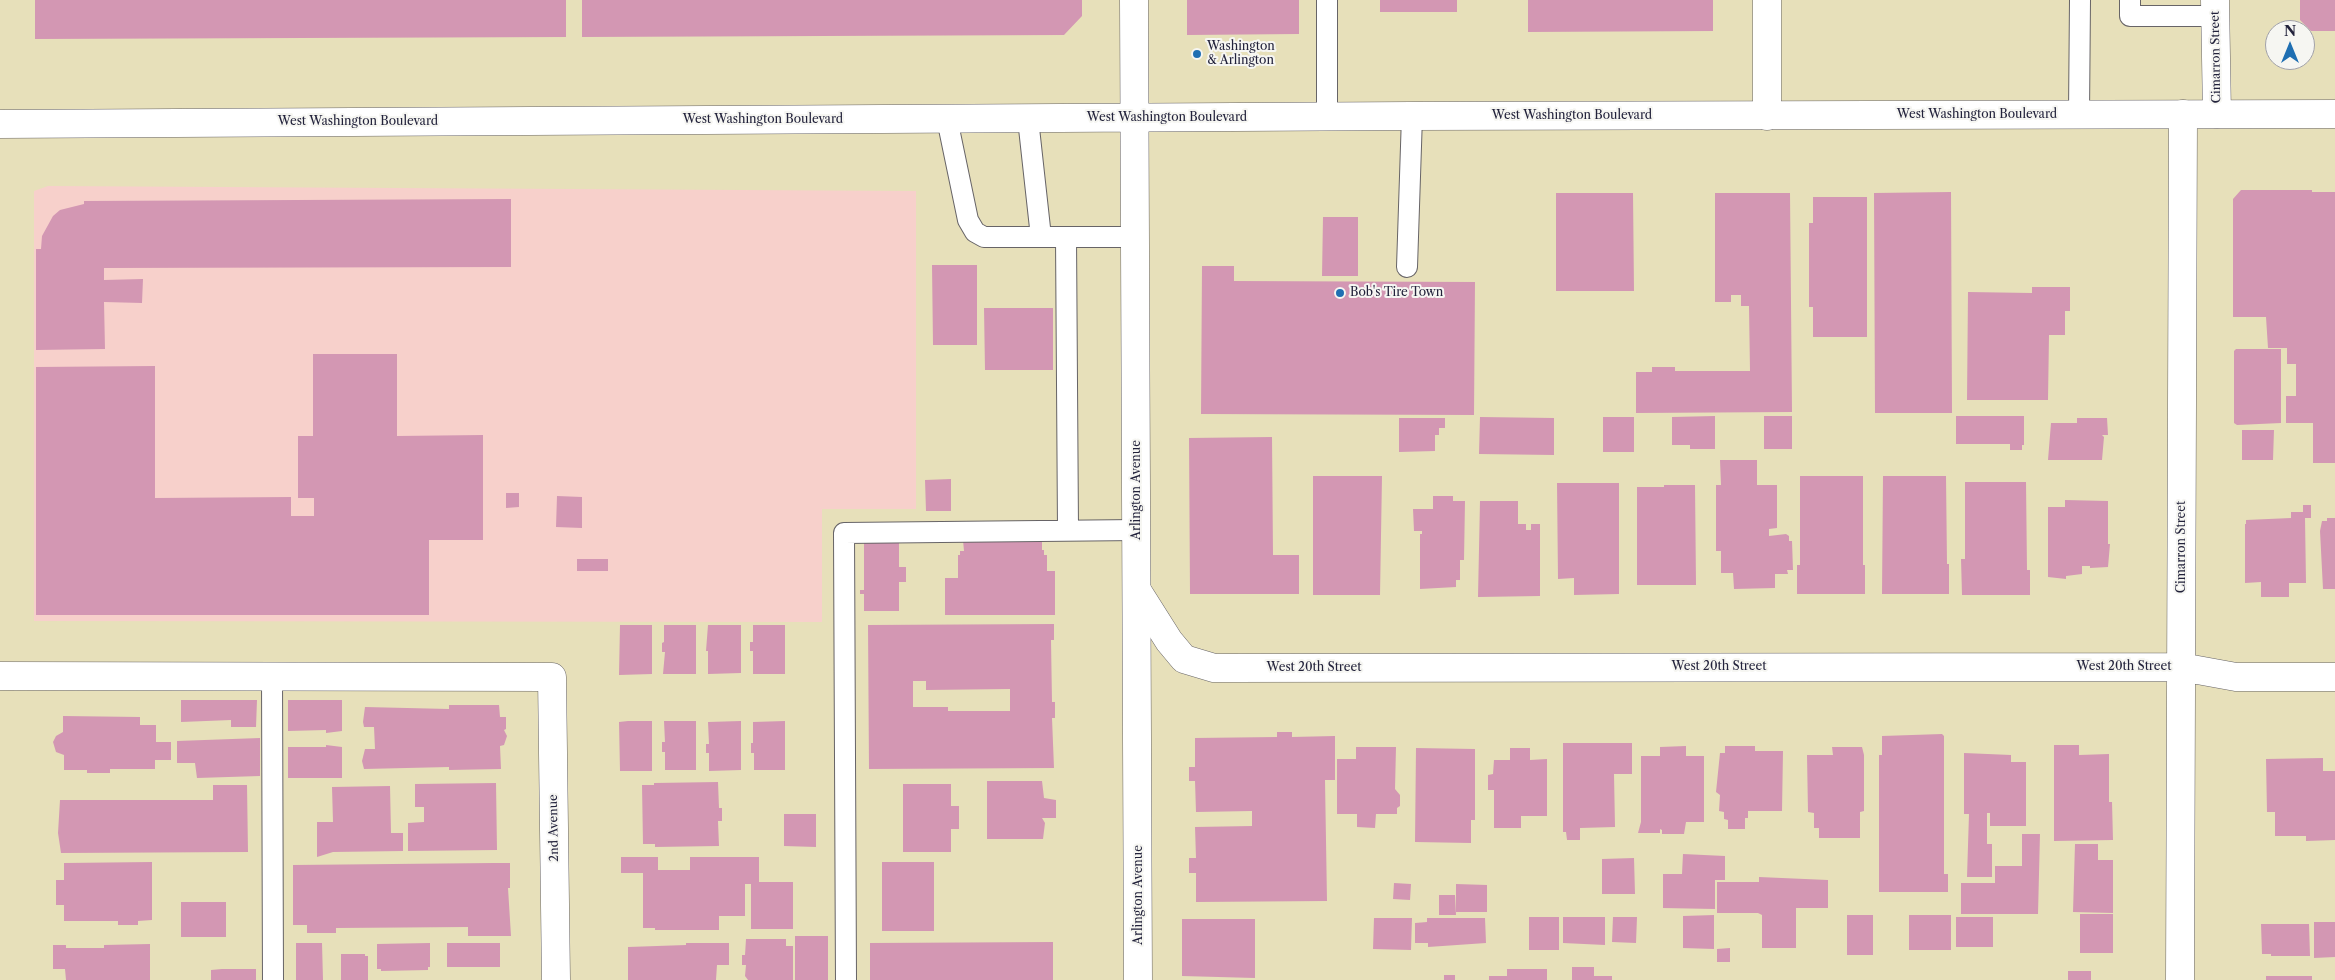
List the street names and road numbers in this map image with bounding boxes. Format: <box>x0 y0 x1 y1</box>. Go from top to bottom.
street label: Cimarron Street <box>2208 11 2224 103</box>
street label: West Washington Boulevard <box>1897 108 2057 122</box>
street label: West Washington Boulevard <box>1492 109 1652 123</box>
street label: West Washington Boulevard <box>1087 111 1247 125</box>
street label: West Washington Boulevard <box>683 113 843 127</box>
street label: West Washington Boulevard <box>278 115 438 129</box>
street label: Arlington Avenue <box>1130 440 1144 540</box>
street label: Cimarron Street <box>2175 501 2189 593</box>
street label: West 20th Street <box>1672 660 1766 674</box>
street label: West 20th Street <box>2077 660 2171 674</box>
street label: West 20th Street <box>1267 661 1361 675</box>
street label: 2nd Avenue <box>546 794 562 862</box>
street label: Arlington Avenue <box>1132 845 1146 945</box>

